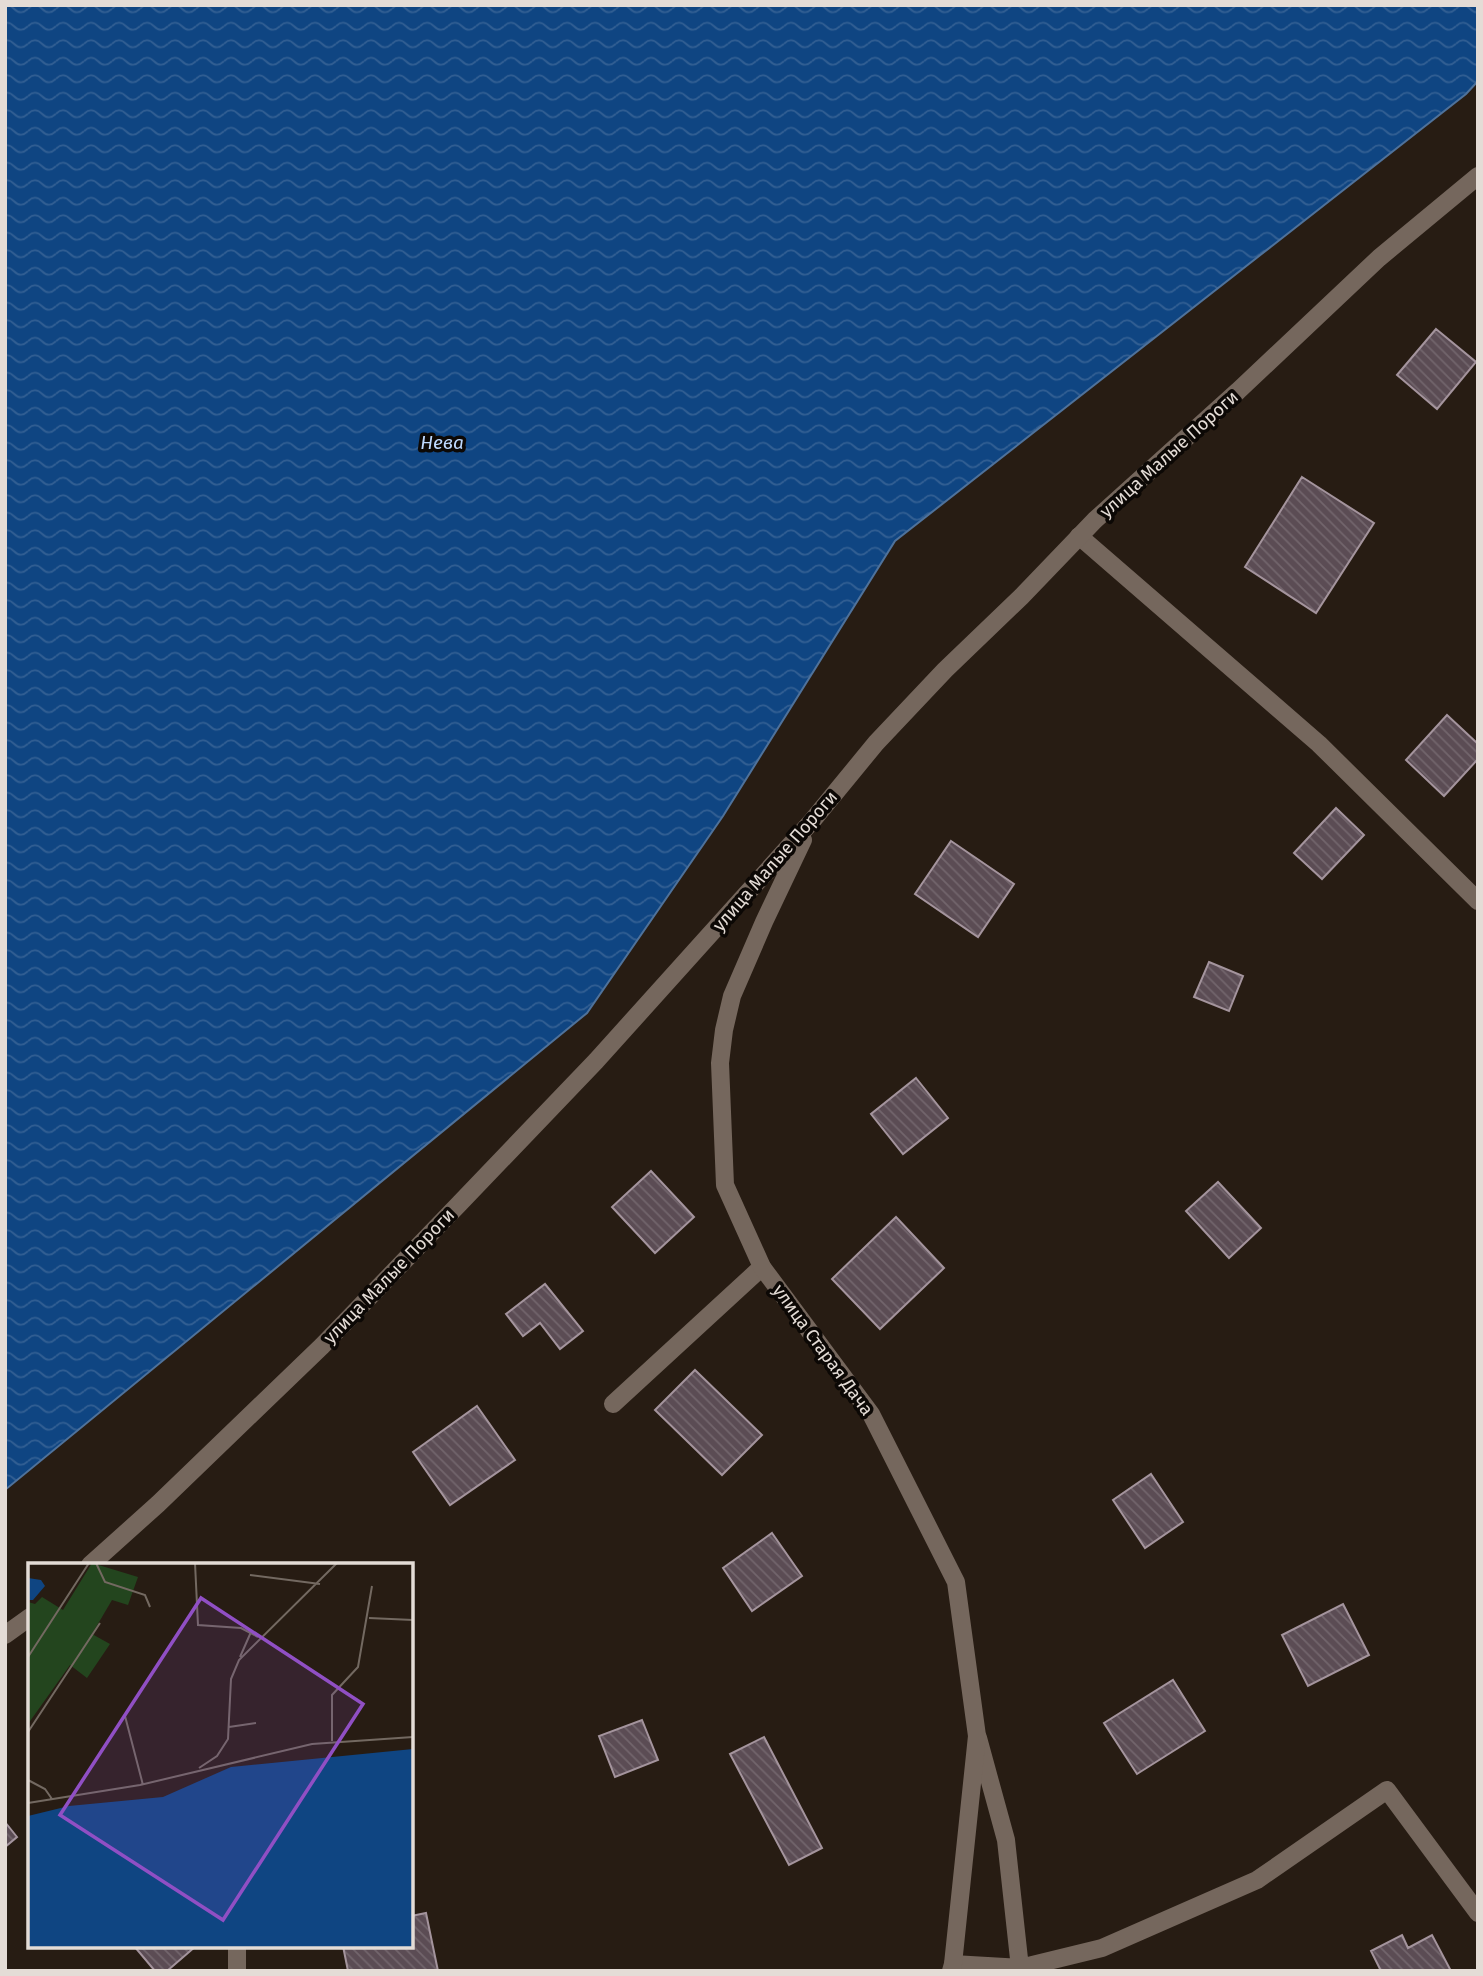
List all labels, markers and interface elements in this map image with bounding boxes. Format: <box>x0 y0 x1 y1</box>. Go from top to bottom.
street label: улица Малые Пороги <box>1095 386 1243 522</box>
water label: Нева <box>420 431 464 454</box>
street label: улица Малые Пороги <box>708 786 842 936</box>
street label: улица Малые Пороги <box>319 1204 459 1348</box>
street label: улица Старая Дача <box>768 1280 878 1420</box>
inset map <box>28 1563 413 1948</box>

